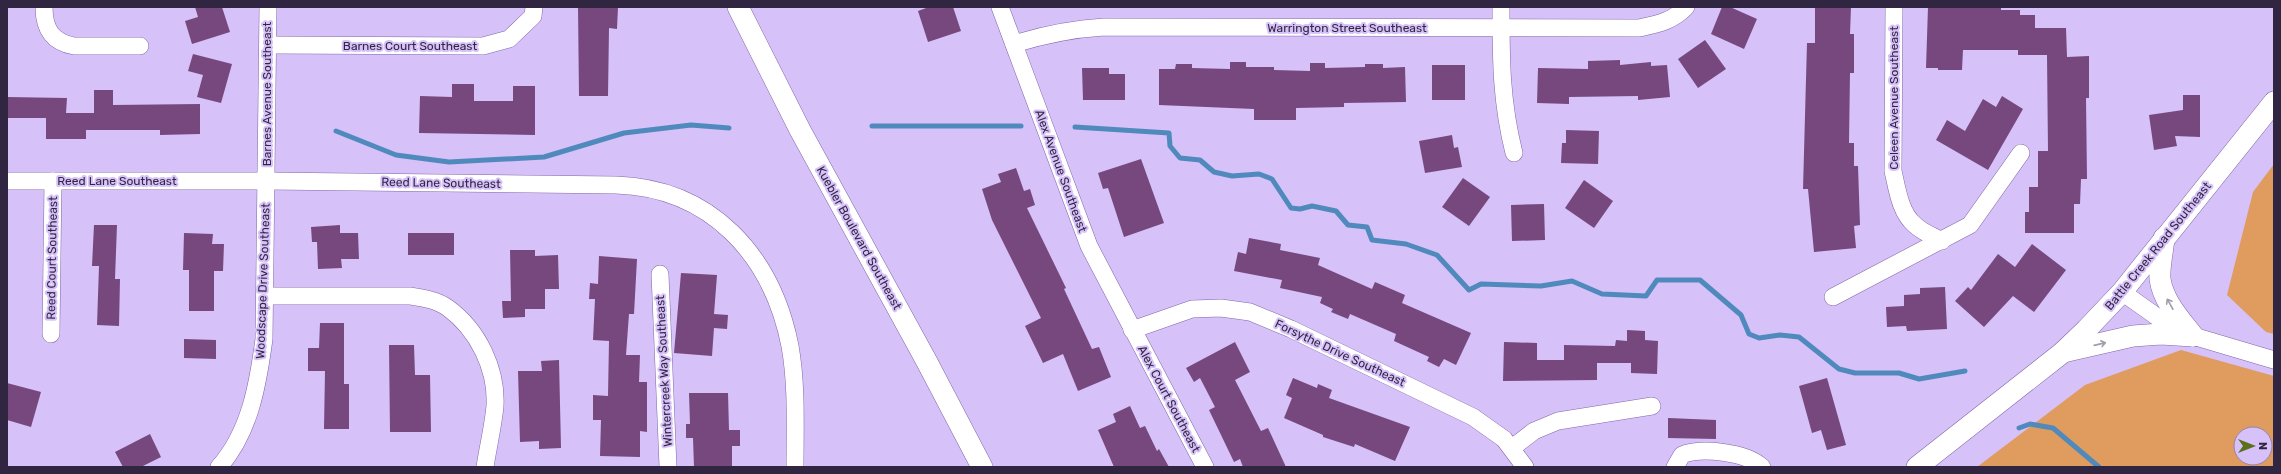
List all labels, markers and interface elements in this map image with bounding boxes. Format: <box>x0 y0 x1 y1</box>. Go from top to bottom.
street label: Barnes Avenue Southeast <box>260 21 274 166</box>
street label: Warrington Street Southeast <box>1267 21 1427 35</box>
street label: Celeen Avenue Southeast <box>1887 26 1901 170</box>
street label: Barnes Court Southeast <box>343 39 477 53</box>
street label: Alex Avenue Southeast <box>1032 108 1090 234</box>
street label: Kuebler Boulevard Southeast <box>814 164 904 312</box>
street label: Reed Lane Southeast <box>57 174 177 188</box>
street label: Reed Lane Southeast <box>381 175 501 191</box>
street label: Battle Creek Road Southeast <box>2102 179 2214 313</box>
street label: Reed Court Southeast <box>44 196 60 320</box>
street label: Woodscape Drive Southeast <box>253 202 273 359</box>
street label: Wintercreek Way Southeast <box>653 295 675 447</box>
one-way arrow <box>2166 299 2174 311</box>
street label: Forsythe Drive Southeast <box>1273 317 1408 389</box>
one-way arrow <box>2093 340 2106 348</box>
street label: Alex Court Southeast <box>1135 343 1203 455</box>
north arrow <box>2233 426 2273 466</box>
text: N <box>2256 442 2269 450</box>

